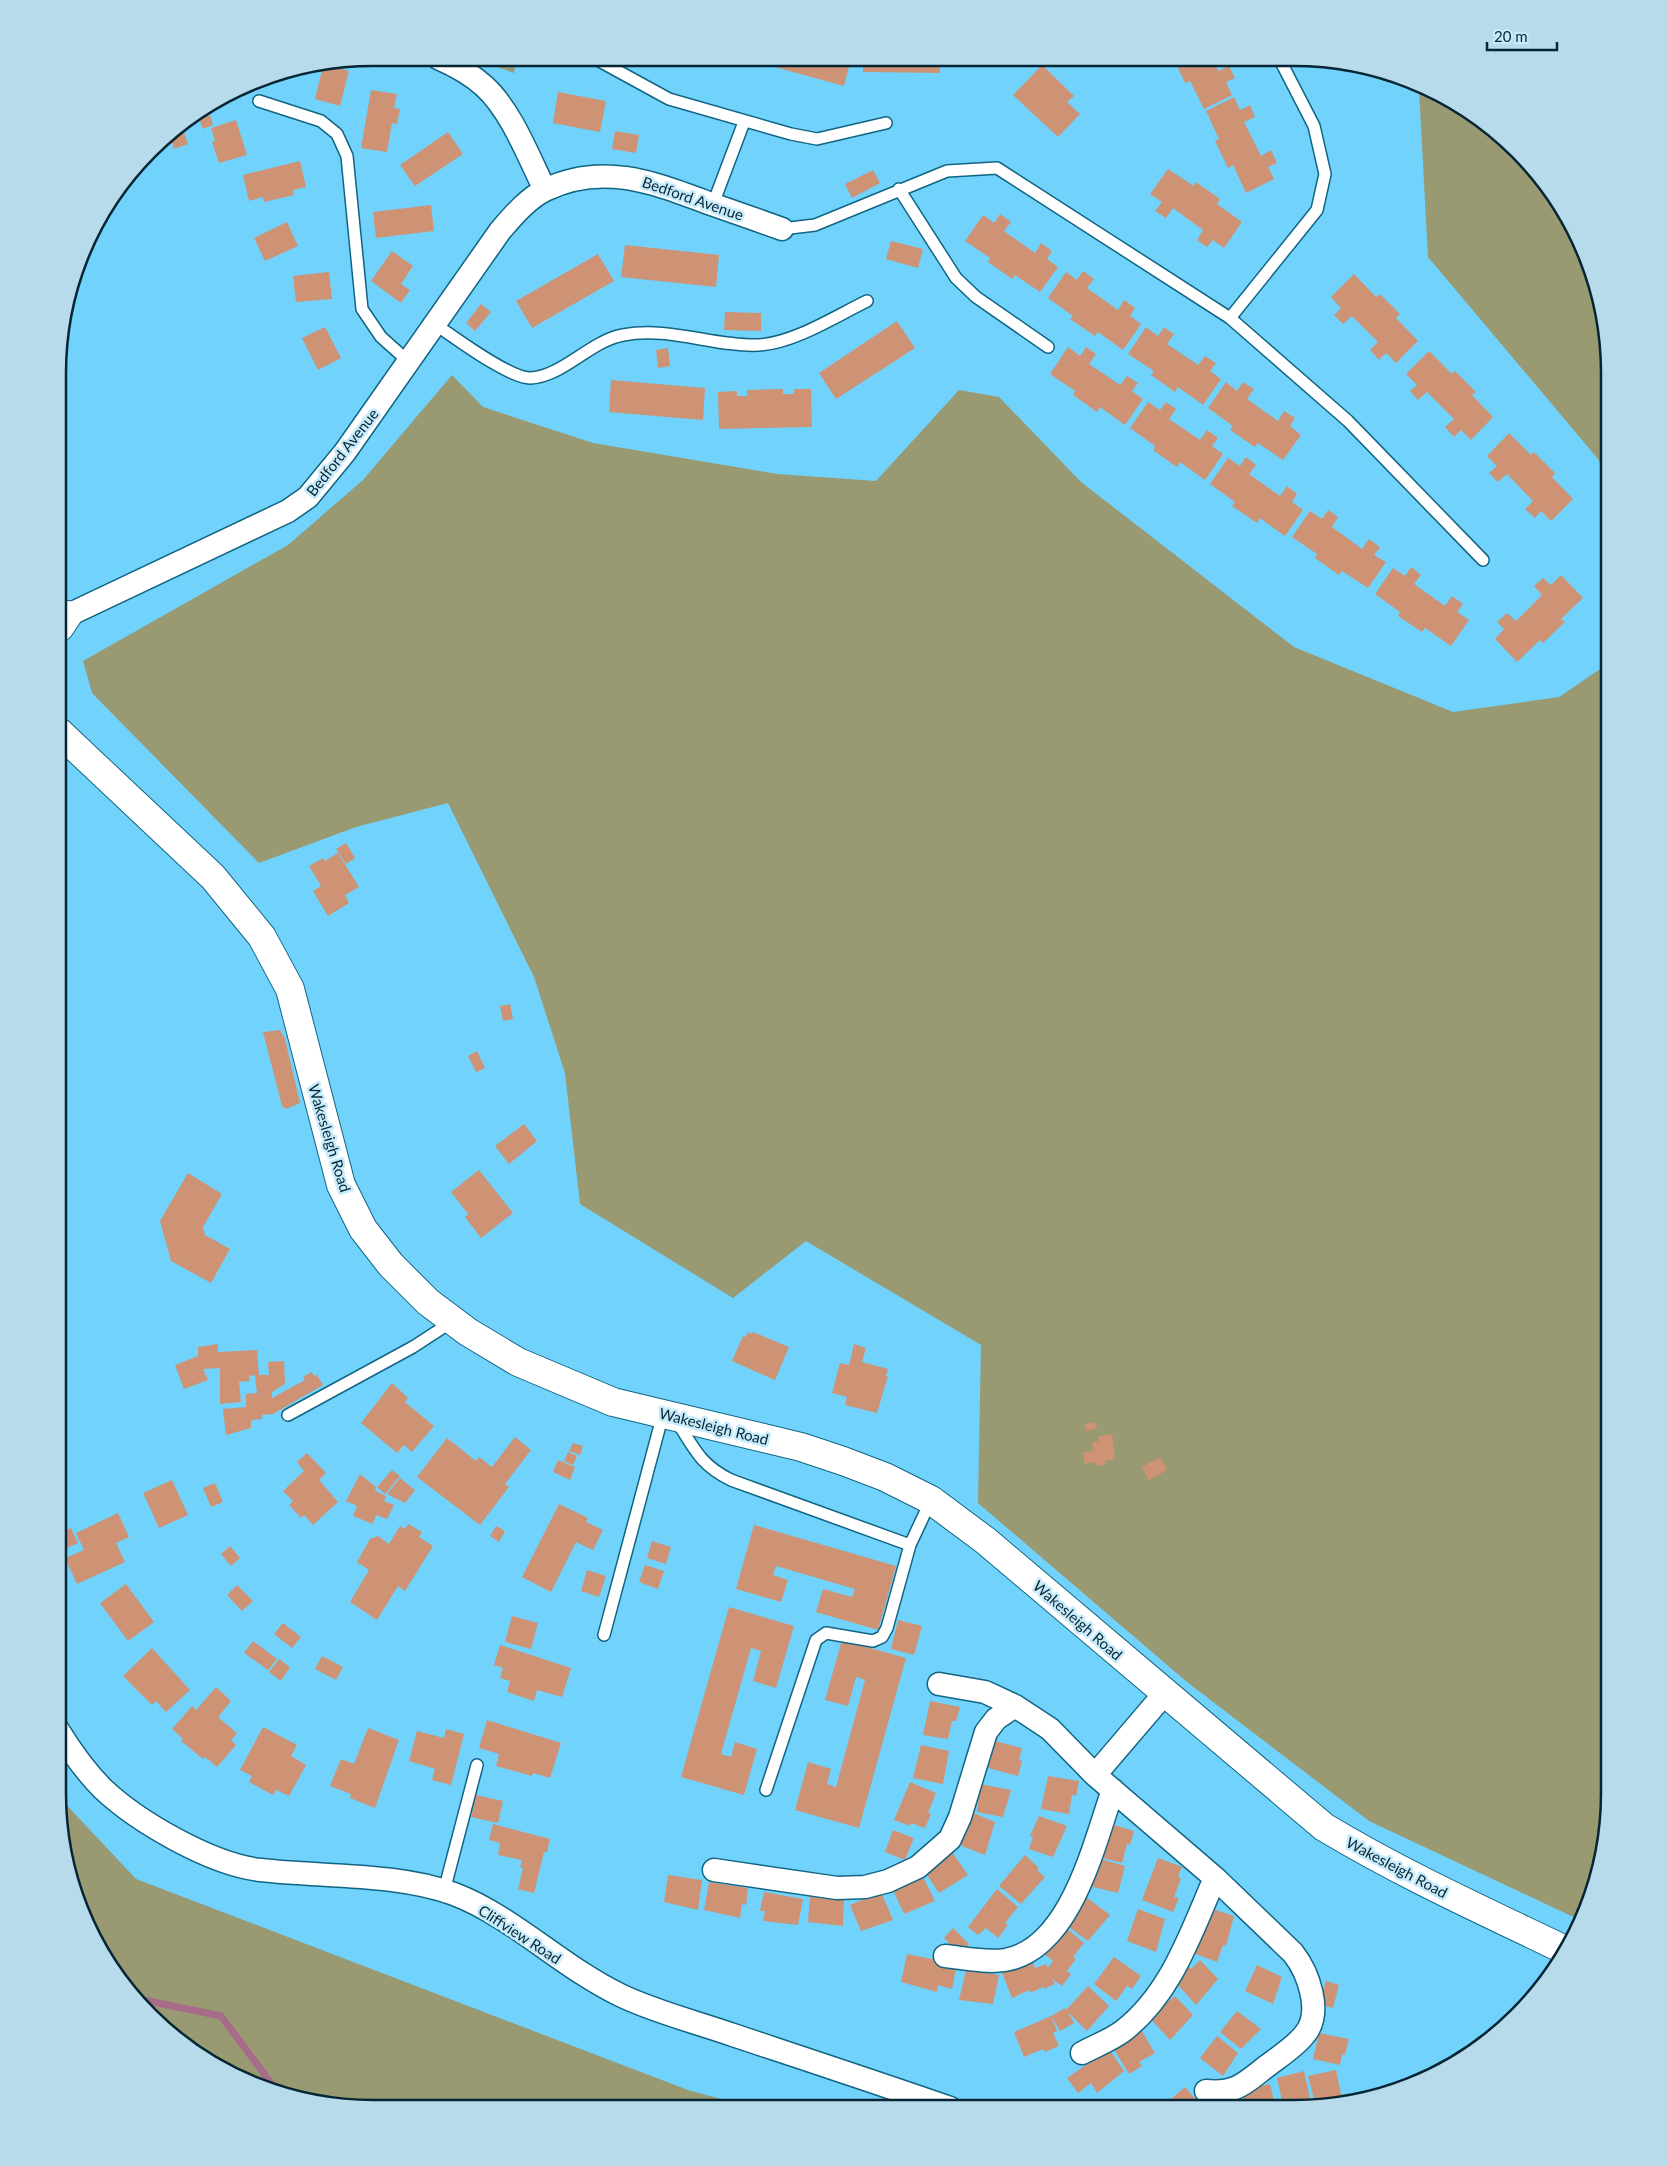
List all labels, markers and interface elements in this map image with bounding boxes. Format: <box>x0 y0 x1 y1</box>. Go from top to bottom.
scale bar <box>1487 20 1557 52</box>
text: 20 m <box>1494 27 1528 45</box>
street label: Bedford Avenue <box>640 172 746 224</box>
street label: Bedford Avenue <box>302 405 382 499</box>
street label: Wakesleigh Road <box>305 1082 355 1194</box>
street label: Wakesleigh Road <box>657 1404 771 1448</box>
street label: Wakesleigh Road <box>1030 1576 1126 1664</box>
street label: Wakesleigh Road <box>1343 1833 1451 1901</box>
street label: Cliffview Road <box>475 1901 565 1967</box>

